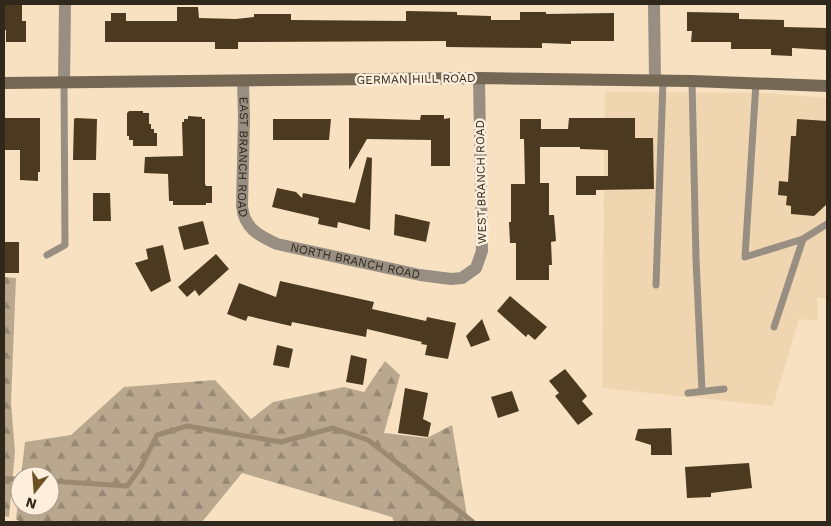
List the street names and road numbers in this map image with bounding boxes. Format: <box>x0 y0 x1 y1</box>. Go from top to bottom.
street label: GERMAN HILL ROAD <box>356 71 476 87</box>
street label: EAST BRANCH ROAD <box>235 96 251 219</box>
street label: WEST BRANCH ROAD <box>473 120 489 244</box>
street label: NORTH BRANCH ROAD <box>289 240 422 282</box>

